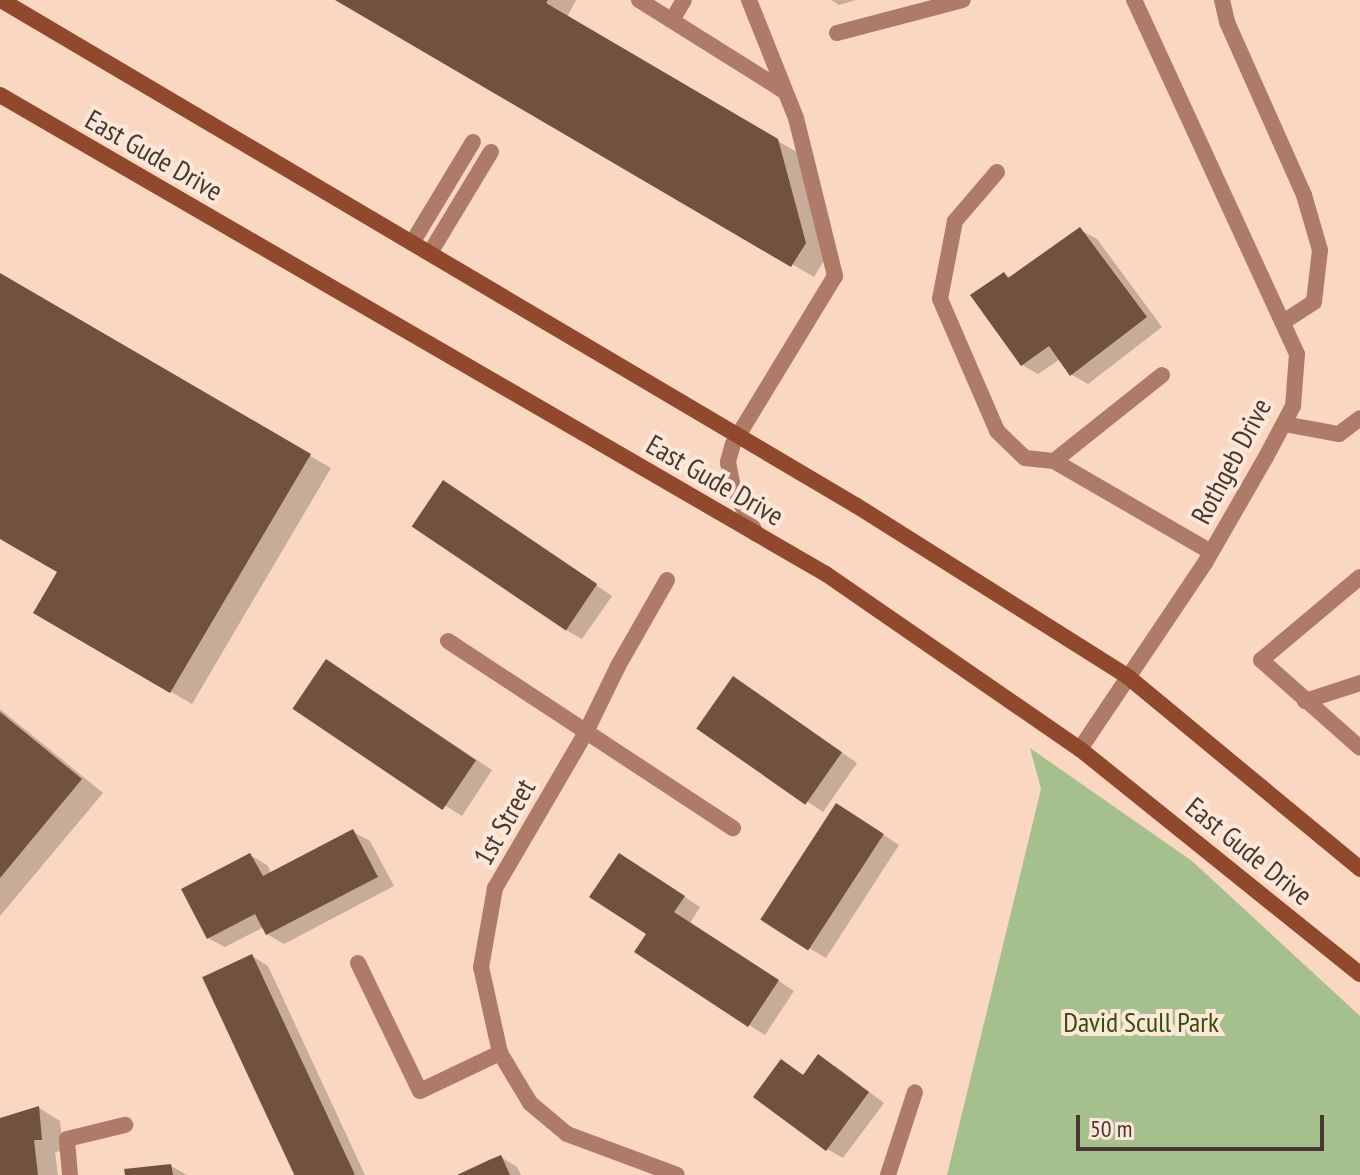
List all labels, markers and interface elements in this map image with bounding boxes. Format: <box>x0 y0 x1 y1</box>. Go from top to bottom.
street label: East Gude Drive <box>79 102 229 208</box>
street label: Rothgeb Drive <box>1184 393 1278 529</box>
street label: East Gude Drive <box>640 427 790 533</box>
street label: 1st Street <box>466 773 542 871</box>
street label: East Gude Drive <box>1179 790 1319 912</box>
park label: David Scull Park <box>1063 1005 1219 1039</box>
scale bar <box>1080 1099 1328 1149</box>
text: 50 m <box>1090 1113 1132 1144</box>

